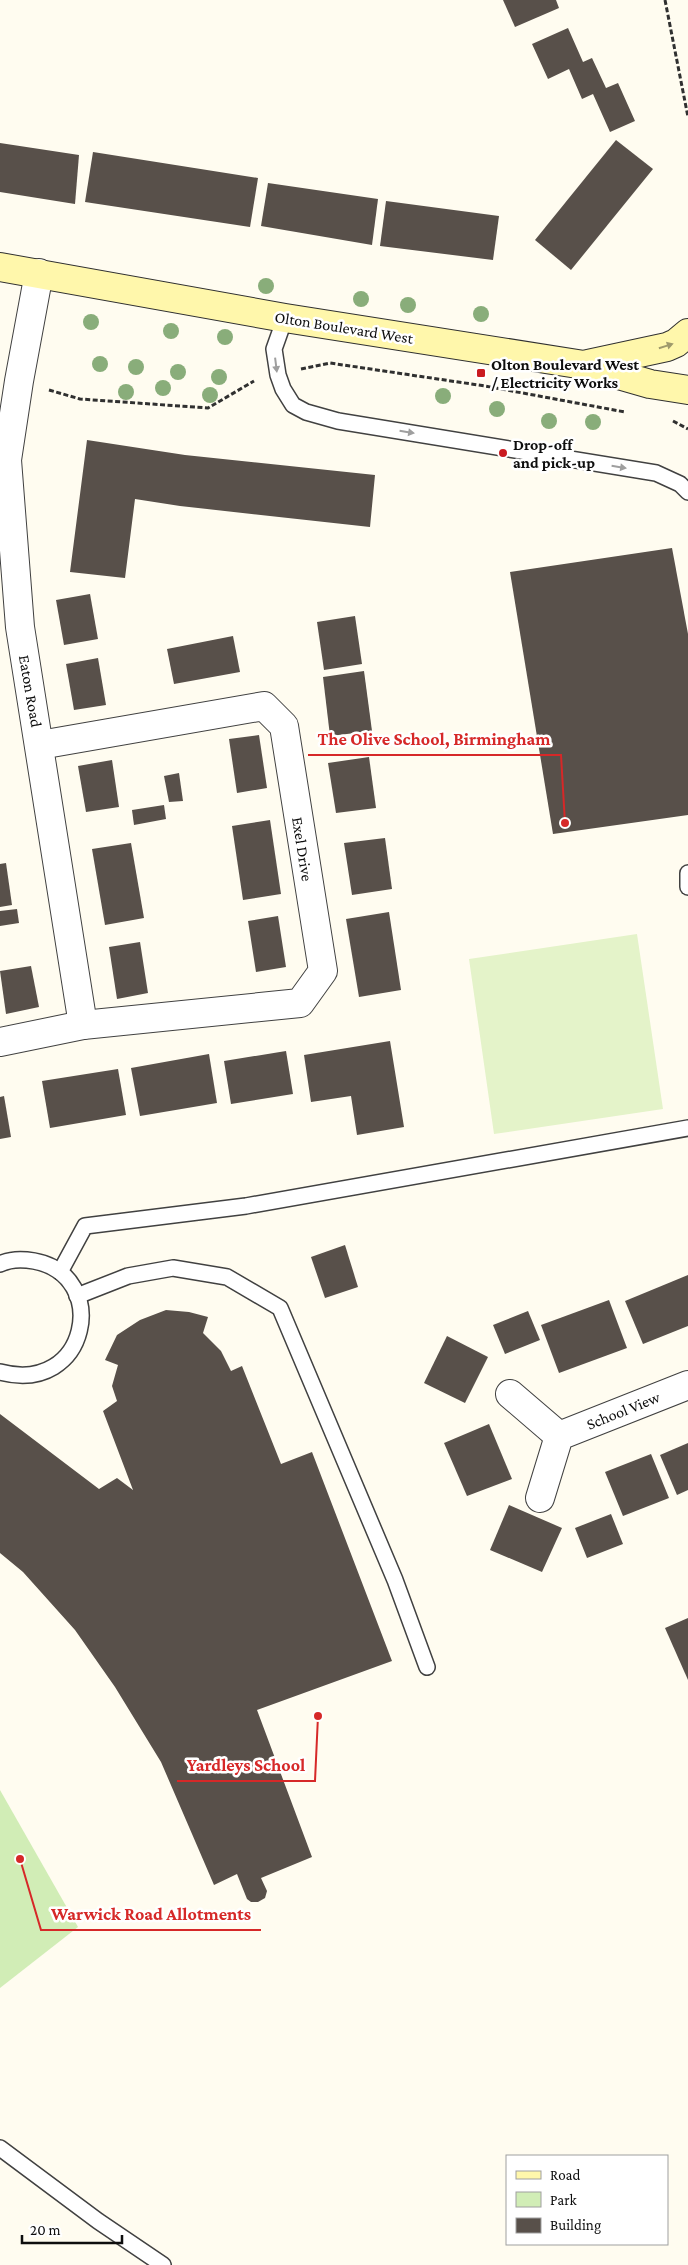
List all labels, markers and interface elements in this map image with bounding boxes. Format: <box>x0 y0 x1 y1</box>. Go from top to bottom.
street label: Olton Boulevard West <box>273 308 415 347</box>
one-way arrow <box>659 342 674 350</box>
place label: Olton Boulevard West / Electricity Works <box>491 356 639 391</box>
one-way arrow <box>273 357 281 373</box>
marker: Olton Boulevard West / Electricity Works <box>475 367 487 379</box>
one-way arrow <box>400 429 416 437</box>
place label: Drop-off and pick-up <box>513 436 595 471</box>
marker: Drop-off and pick-up <box>497 447 509 459</box>
one-way arrow <box>612 464 628 472</box>
street label: Eaton Road <box>16 654 45 729</box>
callout: The Olive School, Birmingham <box>308 722 561 755</box>
text: The Olive School, Birmingham <box>317 729 551 749</box>
street label: Exel Drive <box>289 816 316 882</box>
street label: School View <box>584 1388 663 1433</box>
callout: Yardleys School <box>177 1748 315 1781</box>
text: Yardleys School <box>187 1755 305 1775</box>
callout: Warwick Road Allotments <box>41 1897 261 1930</box>
text: Warwick Road Allotments <box>50 1904 251 1924</box>
legend <box>506 2155 668 2245</box>
text: Road <box>550 2167 581 2183</box>
text: Park <box>550 2192 577 2208</box>
scale bar <box>22 2212 122 2244</box>
text: Building <box>550 2217 601 2234</box>
text: 20 m <box>30 2222 61 2238</box>

